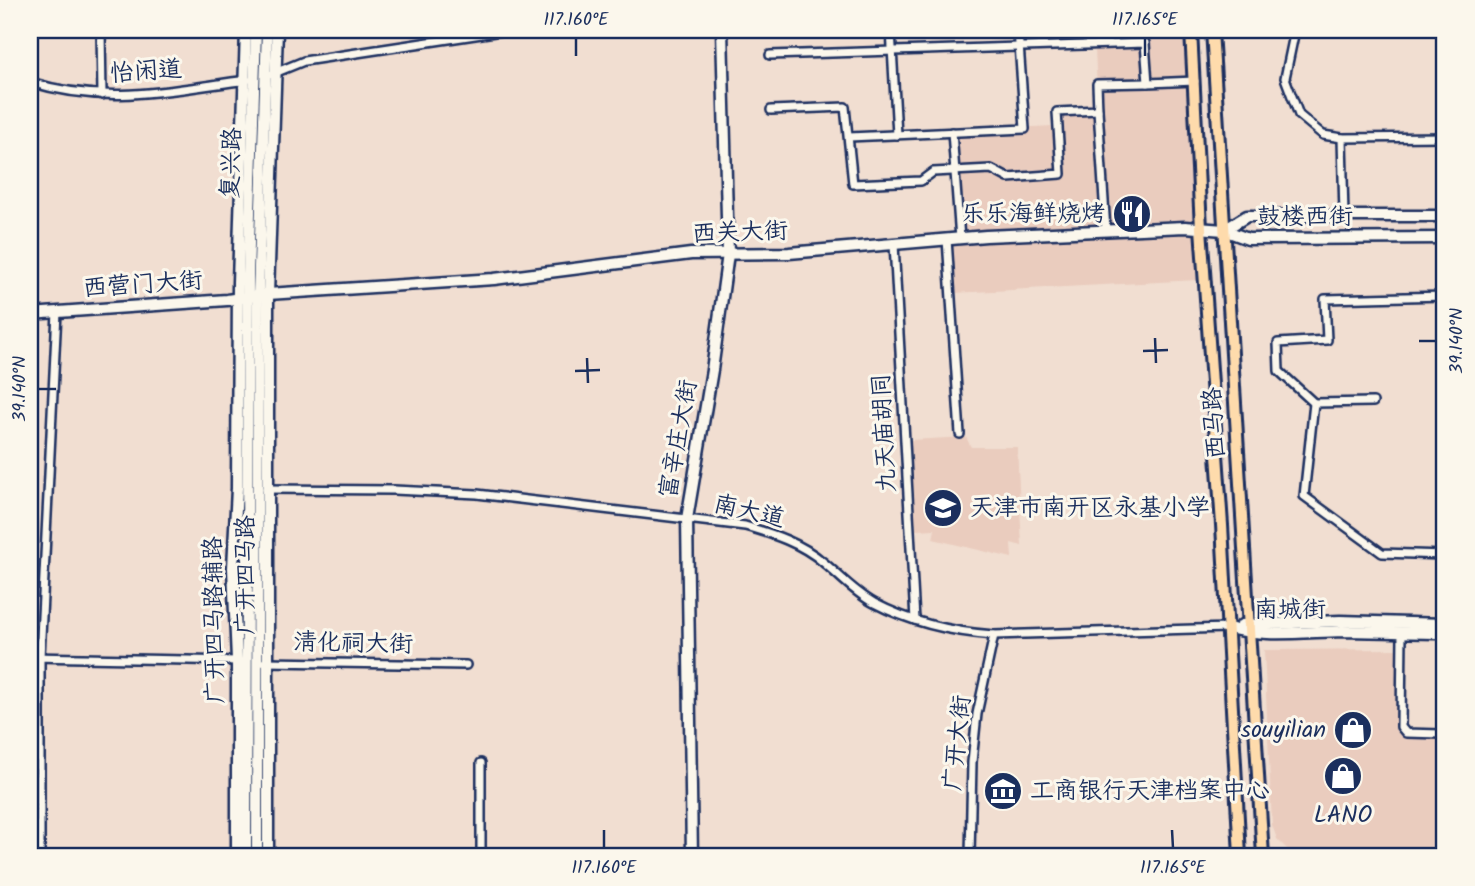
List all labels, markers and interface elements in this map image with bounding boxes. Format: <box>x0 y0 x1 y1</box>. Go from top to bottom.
text: 117.160°E <box>543 6 609 35</box>
text: 117.165°E <box>1112 6 1178 35</box>
street label: 怡闲道 <box>109 50 183 94</box>
street label: 复兴路 <box>211 126 253 200</box>
restaurant icon: 乐乐海鲜烧烤 <box>1111 193 1153 235</box>
place label: 乐乐海鲜烧烤 <box>961 195 1105 234</box>
street label: 鼓楼西街 <box>1257 198 1353 237</box>
street label: 西关大街 <box>691 212 789 254</box>
street label: 西营门大街 <box>82 261 204 309</box>
text: 39.140°N <box>1443 308 1472 374</box>
text: 39.140°N <box>6 356 35 422</box>
street label: 九天庙胡同 <box>862 372 908 494</box>
street label: 富辛庄大街 <box>649 377 709 501</box>
street label: 西马路 <box>1193 386 1237 460</box>
street label: 南大道 <box>710 485 788 539</box>
school or university icon: 天津市南开区永基小学 <box>922 487 964 529</box>
place label: 天津市南开区永基小学 <box>970 489 1210 528</box>
street label: 广开四马路 <box>227 515 266 635</box>
street label: 广开四马路辅路 <box>194 536 236 704</box>
street label: 南城街 <box>1254 591 1326 630</box>
street label: 清化祠大街 <box>293 623 413 665</box>
street label: 广开大街 <box>934 693 982 793</box>
shop icon: souyilian <box>1332 709 1374 751</box>
place label: souyilian <box>1241 711 1326 750</box>
shop icon: LANO <box>1322 755 1364 797</box>
museum icon: 工商银行天津档案中心 <box>982 770 1024 812</box>
place label: 工商银行天津档案中心 <box>1030 772 1270 811</box>
place label: LANO <box>1314 796 1373 835</box>
text: 117.160°E <box>571 854 637 883</box>
text: 117.165°E <box>1140 854 1206 883</box>

